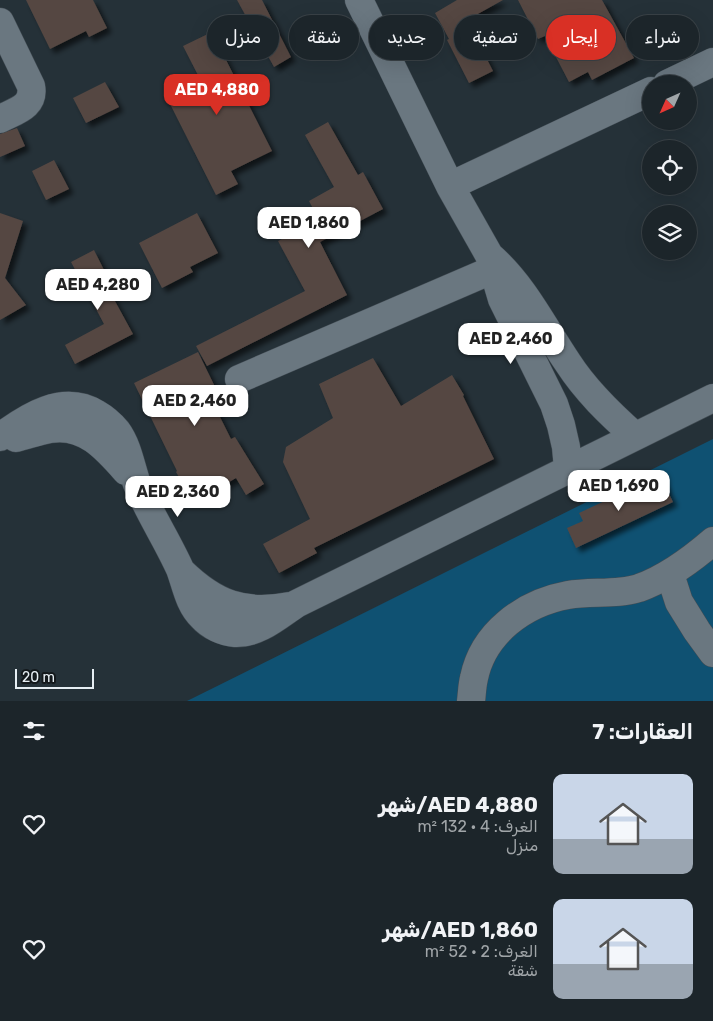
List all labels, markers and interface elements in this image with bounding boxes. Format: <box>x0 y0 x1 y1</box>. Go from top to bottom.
chip: منزل <box>207 15 279 60</box>
chip: شقة <box>289 15 359 60</box>
chip: جديد <box>369 15 444 60</box>
chip: تصفية <box>454 15 536 60</box>
chip: إيجار <box>546 15 616 60</box>
chip: شراء <box>626 15 699 60</box>
pin: AED 4,880 <box>160 74 274 116</box>
north arrow <box>642 75 698 130</box>
map controls <box>642 75 697 260</box>
text: AED 4,880 <box>175 80 259 99</box>
button: locate <box>642 140 697 195</box>
button: layers <box>642 205 697 260</box>
pin: AED 1,860 <box>252 206 366 249</box>
text: AED 1,860 <box>268 213 350 232</box>
pin: AED 4,280 <box>41 268 155 311</box>
text: AED 4,280 <box>56 275 140 294</box>
pin: AED 2,460 <box>454 322 568 365</box>
text: AED 2,460 <box>469 329 553 348</box>
pin: AED 2,460 <box>138 384 252 427</box>
text: AED 2,460 <box>153 391 237 410</box>
pin: AED 1,690 <box>562 470 676 512</box>
pin: AED 2,360 <box>121 476 235 518</box>
text: AED 1,690 <box>579 476 659 495</box>
text: AED 2,360 <box>136 482 220 501</box>
scale bar <box>15 666 94 689</box>
text: 20 m <box>22 669 55 686</box>
icon: filters <box>20 717 48 745</box>
text: العقارات: 7 <box>592 719 693 744</box>
text: AED 4,880/شهر <box>379 792 538 817</box>
icon: home <box>593 794 653 854</box>
icon: heart <box>20 810 48 838</box>
text: الغرف: 4 · 132 m² <box>417 817 538 836</box>
text: منزل <box>506 836 538 855</box>
text: AED 1,860/شهر <box>383 917 538 942</box>
icon: home <box>593 919 653 979</box>
icon: heart <box>20 935 48 963</box>
text: الغرف: 2 · 52 m² <box>425 942 538 961</box>
text: شقة <box>508 961 538 980</box>

